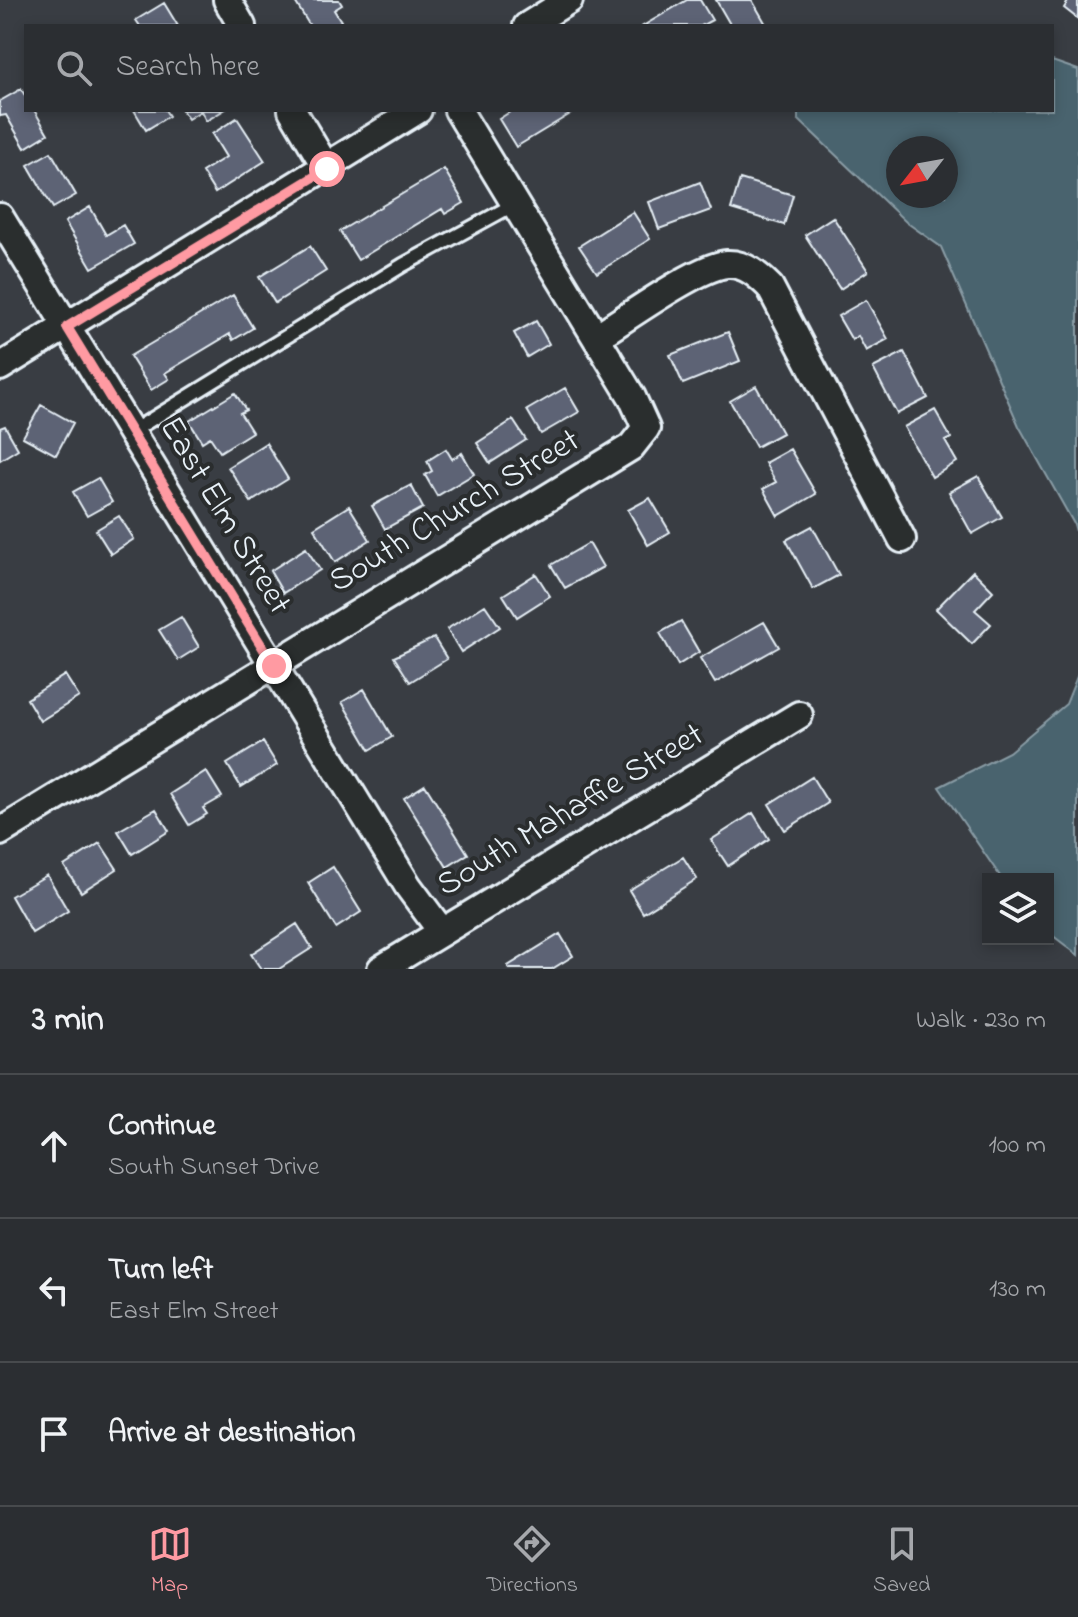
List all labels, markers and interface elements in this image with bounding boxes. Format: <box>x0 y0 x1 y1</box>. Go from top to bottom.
search box <box>24 24 1054 112</box>
icon: search <box>52 46 96 90</box>
text: Search here <box>116 46 260 90</box>
north arrow <box>886 136 958 208</box>
route start <box>309 151 345 187</box>
street label: East Elm Street <box>145 408 303 624</box>
street label: South Church Street <box>320 417 590 607</box>
route end <box>256 648 292 684</box>
street label: South Mahaffie Street <box>428 711 714 911</box>
map controls <box>982 873 1054 945</box>
button: layers <box>982 873 1054 945</box>
text: 3 min <box>32 996 104 1046</box>
text: Walk · 230 m <box>916 1002 1046 1040</box>
text: Continue <box>108 1105 216 1149</box>
icon: ahead <box>32 1124 76 1168</box>
text: 100 m <box>989 1127 1046 1165</box>
text: South Sunset Drive <box>108 1149 319 1187</box>
text: Turn left <box>108 1249 213 1293</box>
icon: left <box>32 1268 76 1312</box>
text: 130 m <box>989 1271 1046 1309</box>
text: East Elm Street <box>108 1293 279 1331</box>
icon: arrive <box>32 1412 76 1456</box>
text: Arrive at destination <box>108 1412 356 1456</box>
tab: Map <box>148 1522 192 1602</box>
tab: Directions <box>487 1522 578 1602</box>
tab: Saved <box>873 1522 930 1602</box>

